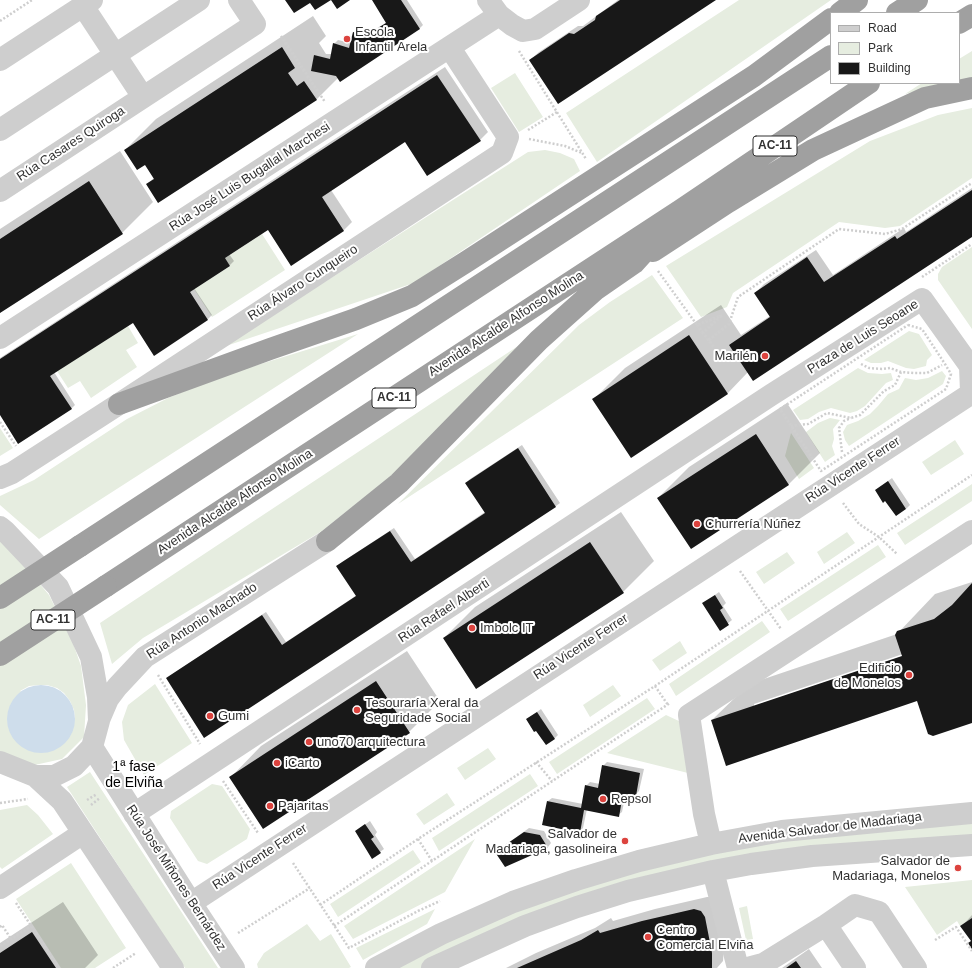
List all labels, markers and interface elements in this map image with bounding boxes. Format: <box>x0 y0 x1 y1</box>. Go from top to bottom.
legend <box>830 12 960 84</box>
text: Road <box>868 21 897 35</box>
place label: Escola Infantil Arela <box>355 24 427 55</box>
marker: Escola Infantil Arela <box>342 34 352 44</box>
text: Park <box>868 41 893 55</box>
text: Building <box>868 61 911 75</box>
street label: Rúa Casares Quiroga <box>14 103 128 185</box>
street label: Rúa José Luis Bugallal Marchesi <box>167 119 333 235</box>
road number: AC-11 <box>753 136 797 156</box>
street label: Rúa Álvaro Cunqueiro <box>245 242 361 324</box>
street label: Avenida Alcalde Alfonso Molina <box>425 268 587 380</box>
street label: Praza de Luis Seoane <box>805 296 921 378</box>
place label: Marilén <box>714 348 757 364</box>
marker: Marilén <box>760 351 770 361</box>
road number: AC-11 <box>372 388 416 408</box>
street label: Rúa Vicente Ferrer <box>803 434 903 506</box>
street label: Avenida Alcalde Alfonso Molina <box>154 446 316 558</box>
place label: Churrería Núñez <box>705 516 801 532</box>
marker: Churrería Núñez <box>692 519 702 529</box>
street label: Rúa Rafael Alberti <box>396 576 492 646</box>
street label: Rúa Antonio Machado <box>144 579 260 663</box>
road number: AC-11 <box>31 610 75 630</box>
street label: Rúa Vicente Ferrer <box>531 611 631 683</box>
place label: Imbolc IT <box>480 620 533 636</box>
marker: Imbolc IT <box>467 623 477 633</box>
place label: Edificio de Monelos <box>834 660 901 691</box>
marker: Edificio de Monelos <box>904 670 914 680</box>
place label: Tesouraría Xeral da Seguridade Social <box>365 695 478 726</box>
marker: Tesouraría Xeral da Seguridade Social <box>352 705 362 715</box>
place label: Gumi <box>218 708 249 724</box>
marker: Gumi <box>205 711 215 721</box>
place label: uno70 arquitectura <box>317 734 425 750</box>
marker: uno70 arquitectura <box>304 737 314 747</box>
place label: iCarto <box>285 755 320 771</box>
marker: iCarto <box>272 758 282 768</box>
district label: 1ª fase de Elviña <box>101 759 167 792</box>
place label: Repsol <box>611 791 651 807</box>
marker: Repsol <box>598 794 608 804</box>
place label: Pajaritas <box>278 798 329 814</box>
marker: Pajaritas <box>265 801 275 811</box>
street label: Rúa José Miñones Bernárdez <box>123 802 229 954</box>
street label: Avenida Salvador de Madariaga <box>737 809 923 847</box>
street label: Rúa Vicente Ferrer <box>210 821 310 893</box>
place label: Salvador de Madariaga, gasolineira <box>485 826 617 857</box>
marker: Salvador de Madariaga, gasolineira <box>620 836 630 846</box>
place label: Salvador de Madariaga, Monelos <box>832 853 950 884</box>
marker: Salvador de Madariaga, Monelos <box>953 863 963 873</box>
place label: Centro Comercial Elviña <box>656 922 754 953</box>
marker: Centro Comercial Elviña <box>643 932 653 942</box>

